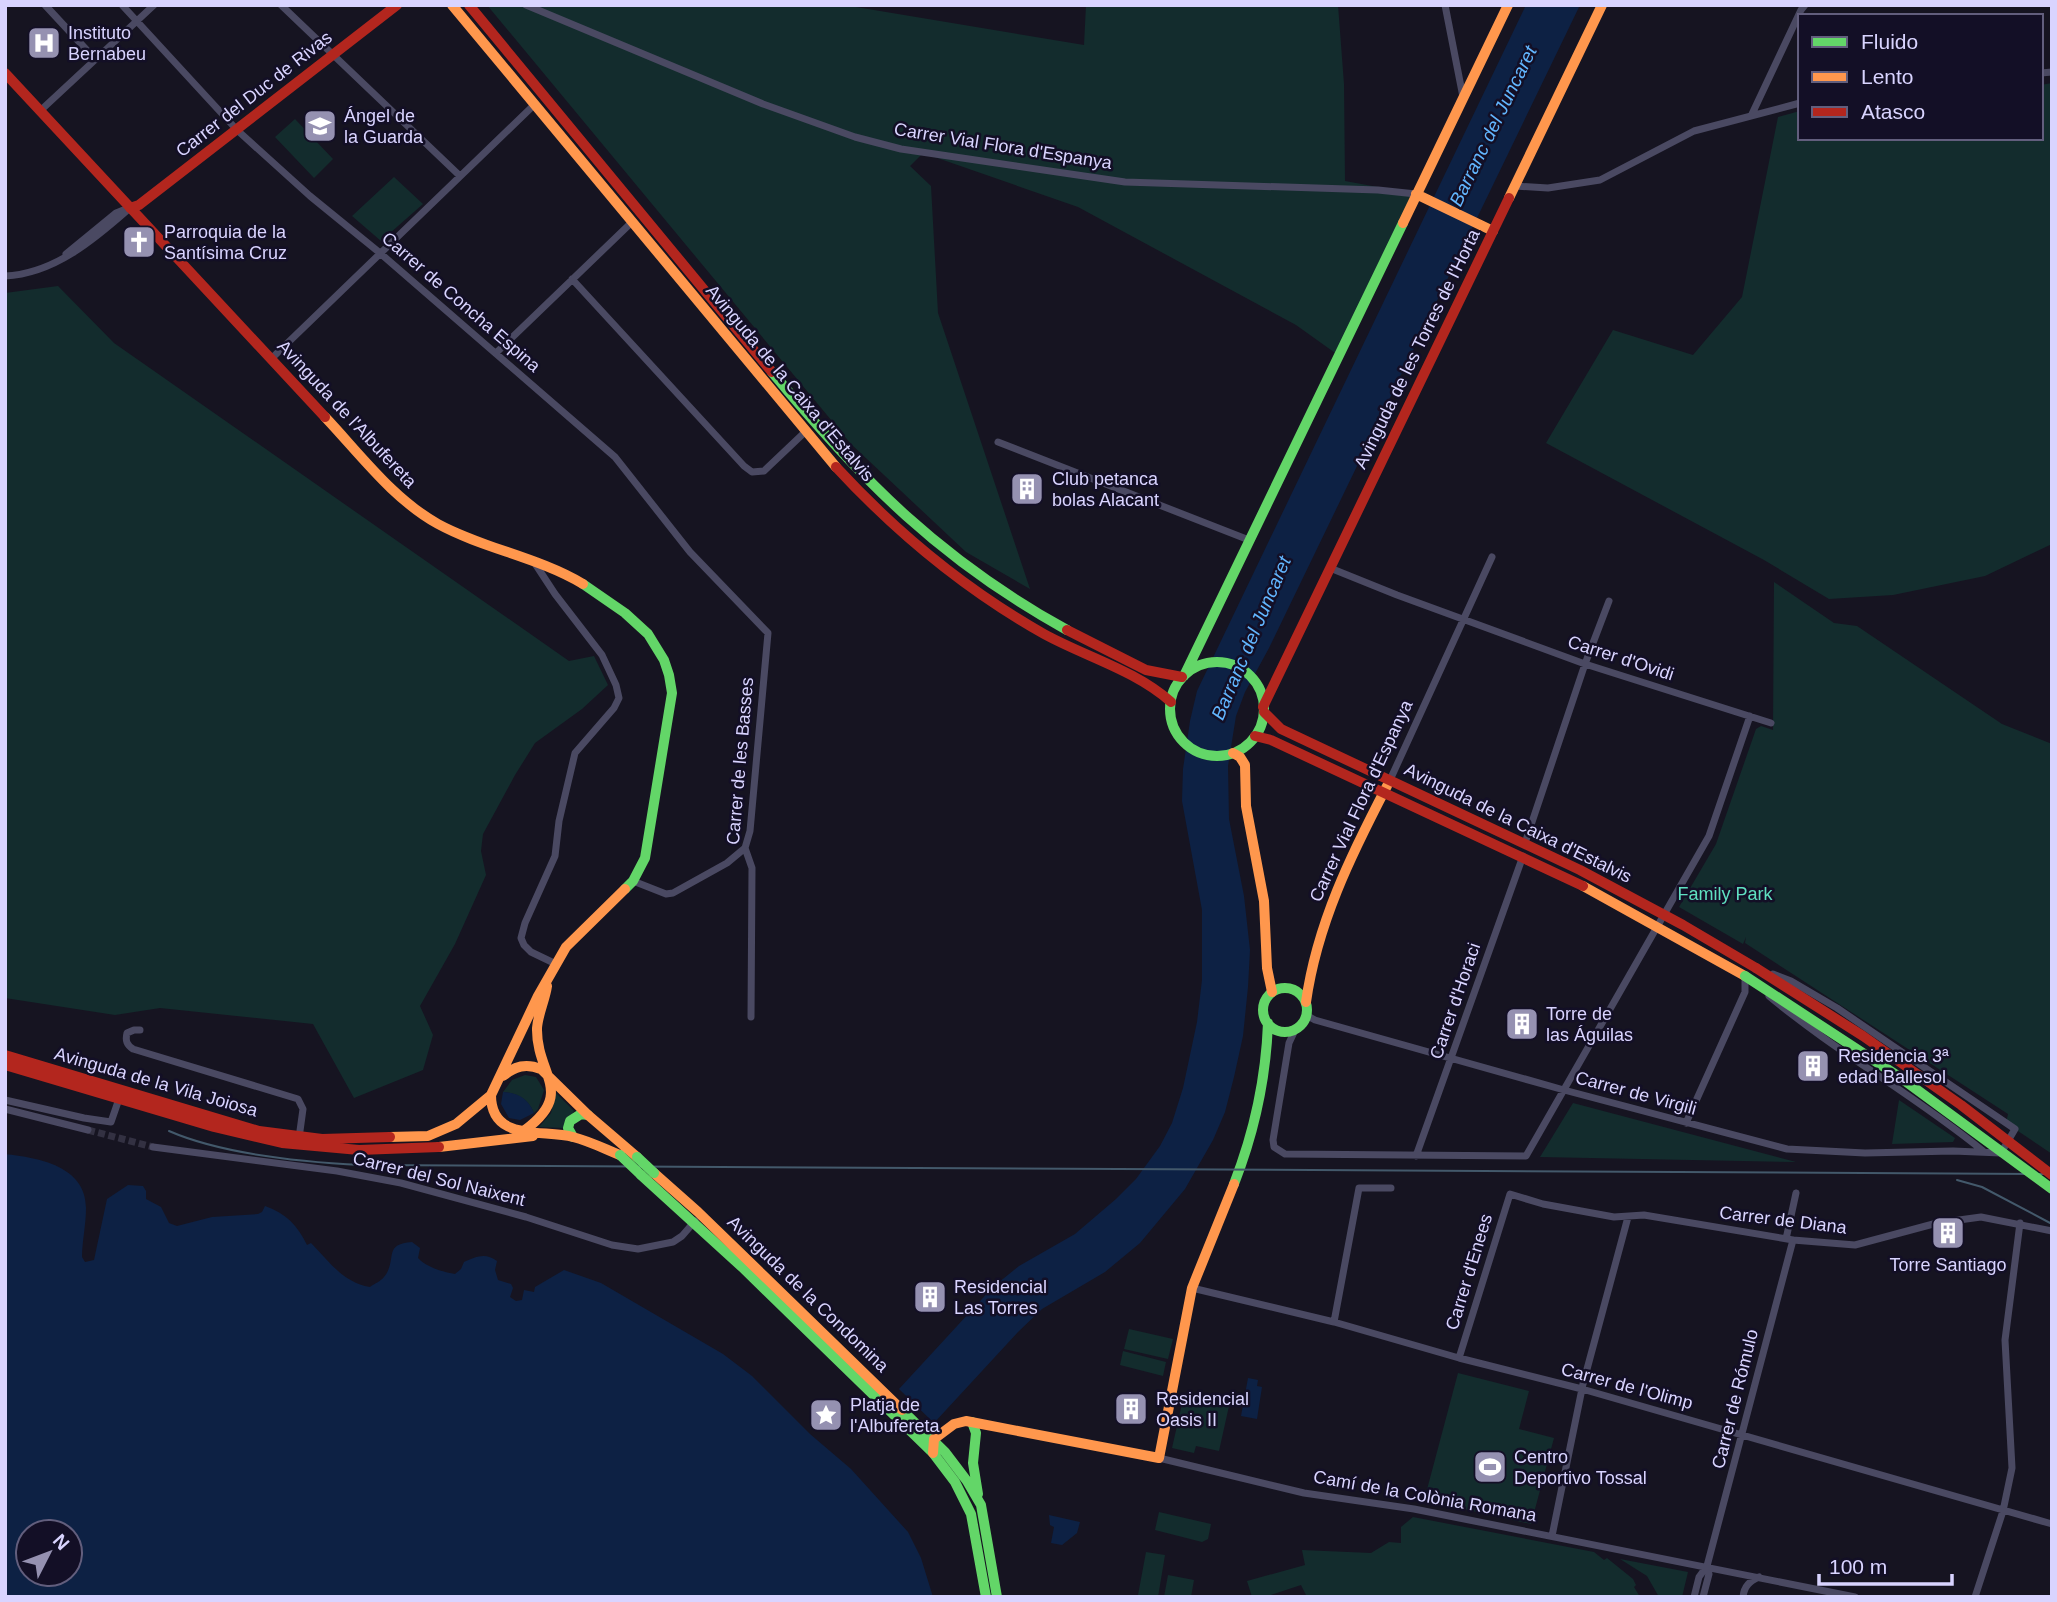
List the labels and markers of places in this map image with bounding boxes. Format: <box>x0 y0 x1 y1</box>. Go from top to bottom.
place label: Instituto Bernabeu <box>68 23 146 64</box>
hospital icon: Instituto Bernabeu <box>25 24 63 62</box>
place label: Ángel de la Guarda <box>344 106 424 147</box>
school or university icon: Ángel de la Guarda <box>301 107 339 145</box>
place label: Parroquia de la Santísima Cruz <box>164 222 287 263</box>
church icon: Parroquia de la Santísima Cruz <box>120 223 158 261</box>
place label: Club petanca bolas Alacant <box>1052 469 1159 510</box>
building icon: Club petanca bolas Alacant <box>1008 470 1046 508</box>
place label: Torre de las Águilas <box>1546 1004 1633 1045</box>
building icon: Torre de las Águilas <box>1503 1005 1541 1043</box>
place label: Residencia 3ª edad Ballesol <box>1838 1046 1949 1087</box>
building icon: Residencia 3ª edad Ballesol <box>1794 1047 1832 1085</box>
building icon: Torre Santiago <box>1929 1214 1967 1252</box>
place label: Torre Santiago <box>1889 1255 2007 1275</box>
place label: Residencial Las Torres <box>954 1277 1047 1318</box>
building icon: Residencial Las Torres <box>911 1278 949 1316</box>
place label: Residencial Oasis II <box>1156 1389 1249 1430</box>
building icon: Residencial Oasis II <box>1112 1390 1150 1428</box>
place label: Platja de l'Albufereta <box>850 1395 940 1436</box>
place icon: Platja de l'Albufereta <box>807 1396 845 1434</box>
place label: Centro Deportivo Tossal <box>1514 1447 1647 1488</box>
sports icon: Centro Deportivo Tossal <box>1471 1448 1509 1486</box>

